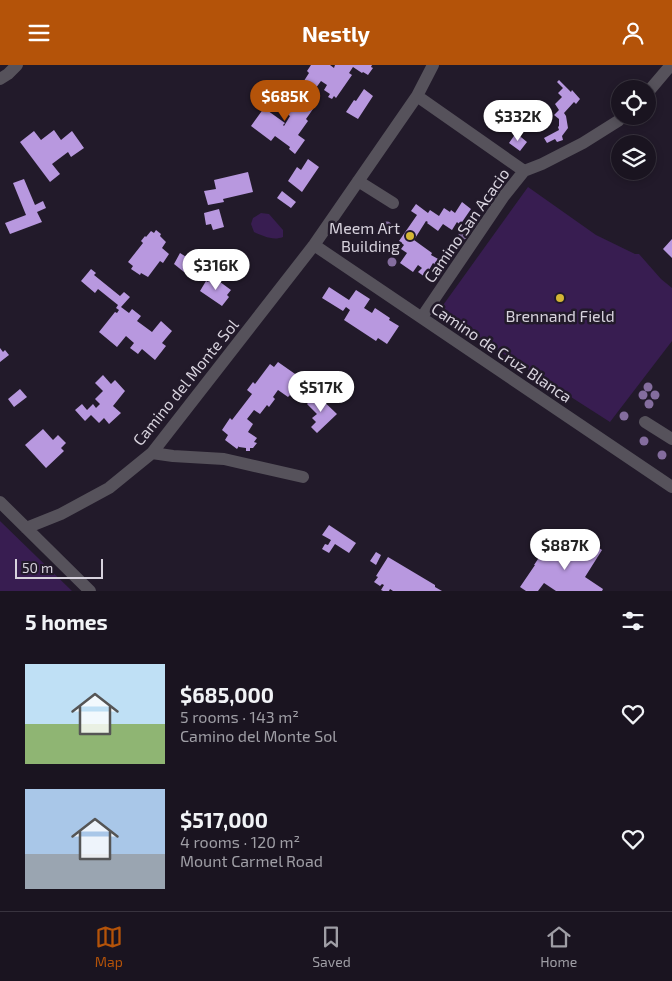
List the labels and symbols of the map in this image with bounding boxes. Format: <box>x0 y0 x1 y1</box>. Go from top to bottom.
pin: $685K <box>250 80 320 122</box>
pin: $332K <box>483 99 553 142</box>
street label: Camino San Acacio <box>419 164 513 286</box>
place label: Meem Art Building <box>329 218 400 255</box>
marker: Meem Art Building <box>404 230 416 242</box>
pin: $316K <box>181 249 251 291</box>
marker: Brennand Field <box>554 292 566 304</box>
street label: Camino de Cruz Blanca <box>428 298 576 406</box>
place label: Brennand Field <box>505 306 615 325</box>
street label: Camino del Monte Sol <box>128 315 242 449</box>
pin: $517K <box>286 371 356 413</box>
pin: $887K <box>530 529 600 571</box>
scale bar <box>15 556 102 579</box>

